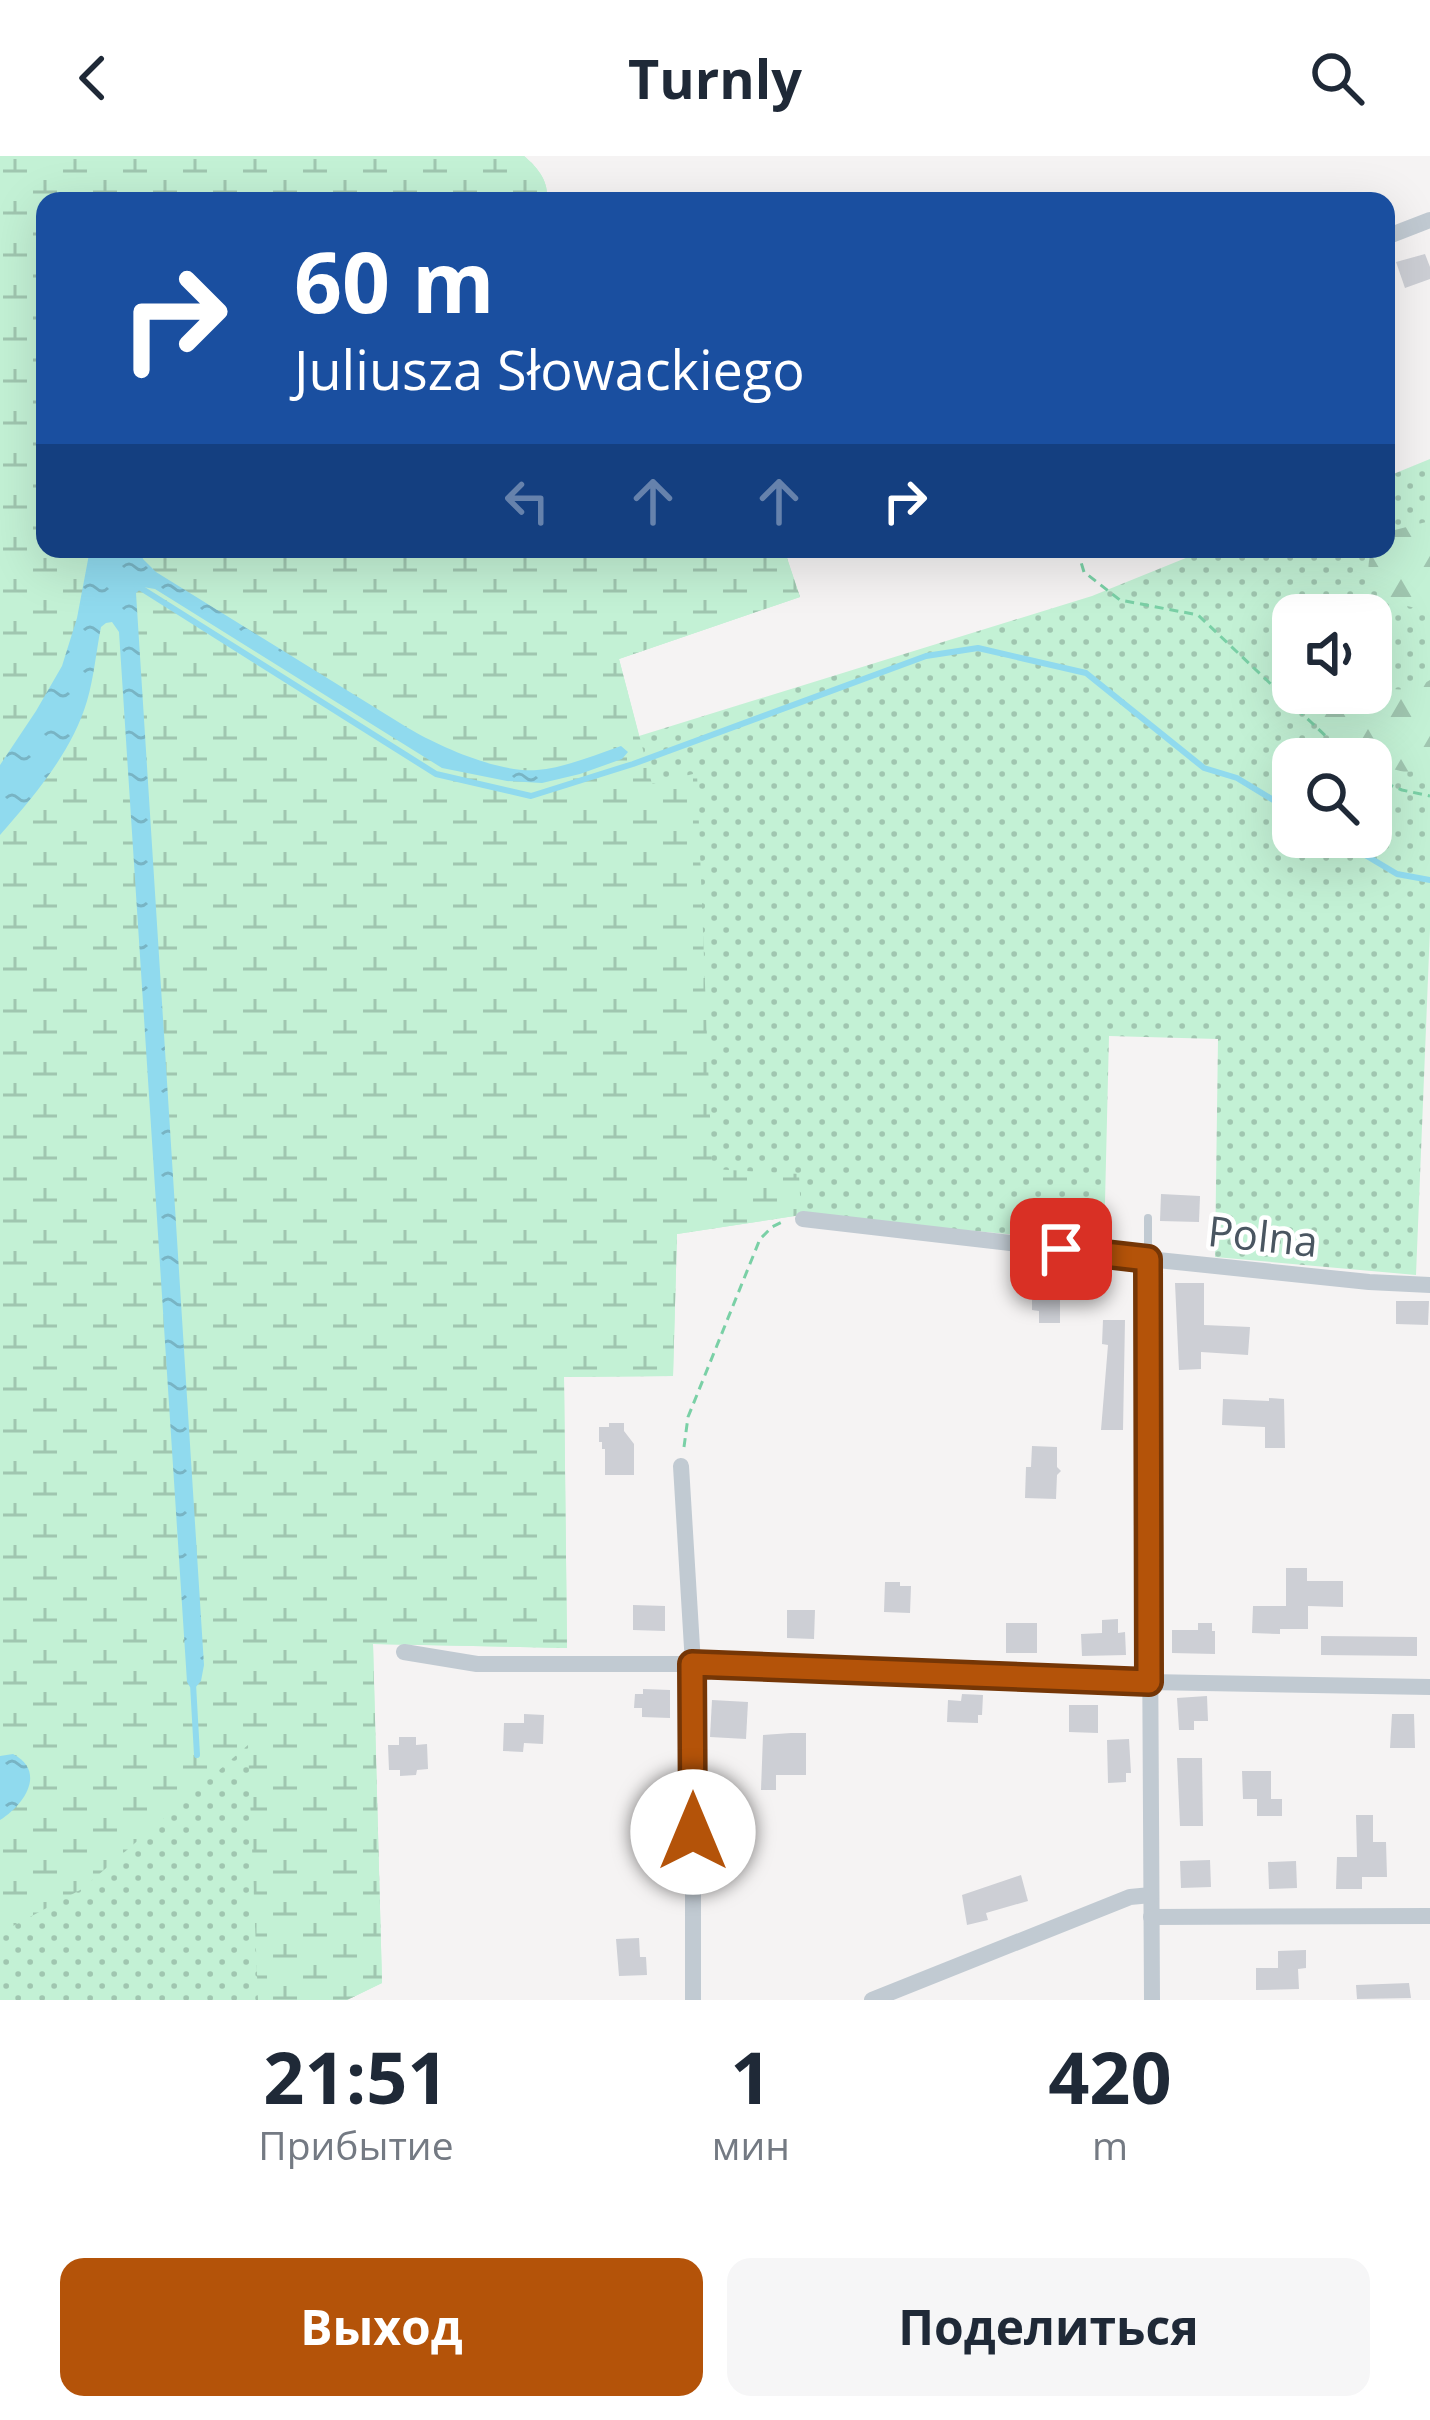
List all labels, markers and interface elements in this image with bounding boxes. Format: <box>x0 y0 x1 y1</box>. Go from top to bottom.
text: Turnly <box>628 41 802 115</box>
icon: back <box>60 45 126 111</box>
icon: search <box>1304 45 1370 111</box>
text: 60 m <box>294 223 494 338</box>
icon: right <box>96 240 252 396</box>
text: Juliusza Słowackiego <box>294 332 805 406</box>
icon: left <box>494 468 560 534</box>
icon: ahead <box>620 468 686 534</box>
icon: ahead <box>746 468 812 534</box>
icon: right <box>872 468 938 534</box>
map controls <box>1272 594 1392 858</box>
button: sound <box>1272 594 1392 714</box>
button: search <box>1272 738 1392 858</box>
pin <box>1010 1198 1112 1300</box>
street label: Polna <box>1205 1201 1321 1269</box>
icon: arrive <box>1028 1216 1094 1282</box>
position arrow <box>630 1769 756 1895</box>
text: 21:51 <box>263 2027 449 2125</box>
text: 1 <box>730 2027 771 2125</box>
text: 420 <box>1048 2027 1172 2125</box>
text: Прибытие <box>258 2118 454 2171</box>
text: мин <box>712 2118 790 2171</box>
text: m <box>1092 2118 1128 2171</box>
button: Выход <box>60 2258 703 2396</box>
button: Поделиться <box>727 2258 1370 2396</box>

